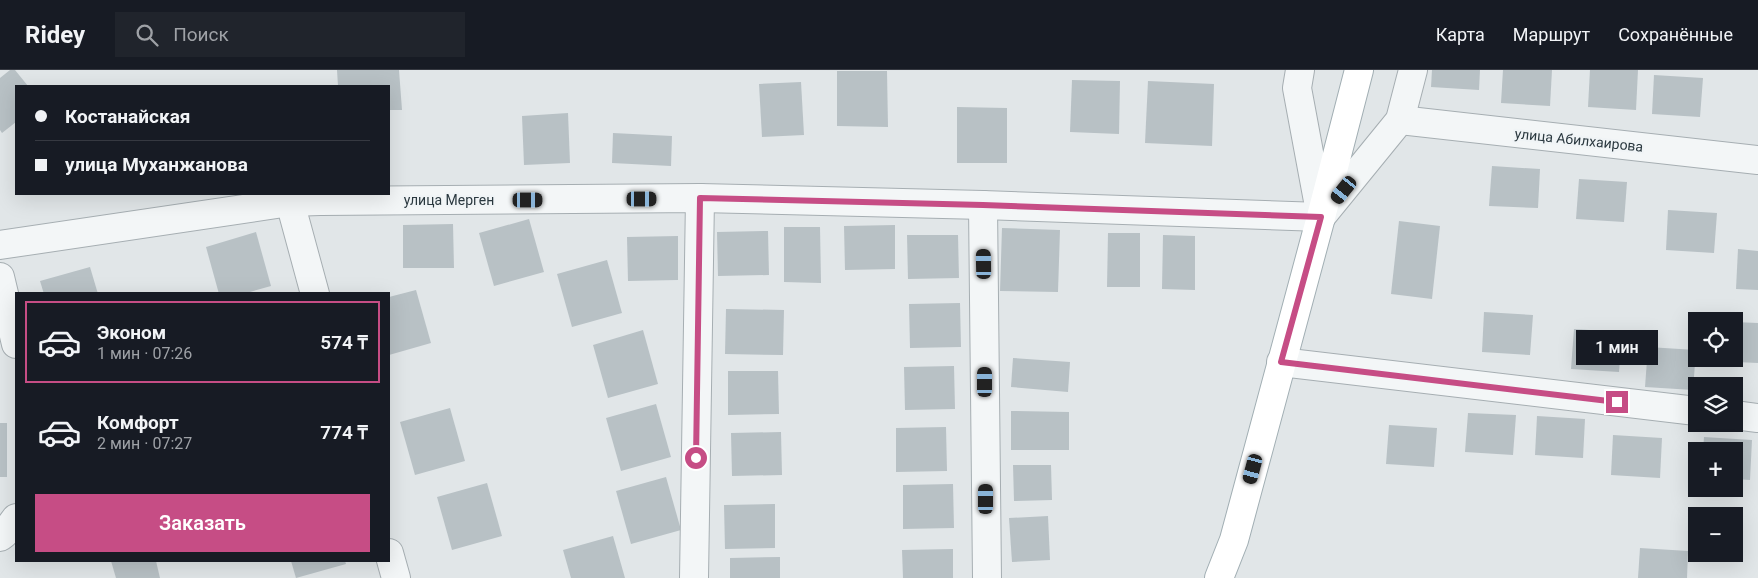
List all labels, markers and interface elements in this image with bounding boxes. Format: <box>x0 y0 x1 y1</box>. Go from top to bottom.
search box <box>115 12 465 57</box>
text: Ridey <box>25 21 85 49</box>
icon: search <box>133 21 161 49</box>
text: Поиск <box>173 23 229 46</box>
text: Карта <box>1436 24 1485 45</box>
text: Маршрут <box>1513 24 1590 45</box>
text: Сохранённые <box>1618 24 1733 45</box>
text: Костанайская <box>65 105 190 128</box>
street label: улица Абилхаирова <box>1514 125 1644 155</box>
text: улица Муханжанова <box>65 153 248 176</box>
car <box>1328 174 1359 206</box>
street label: улица Мерген <box>404 192 494 208</box>
car <box>627 192 657 207</box>
car <box>513 193 543 208</box>
car <box>976 249 991 279</box>
map controls <box>1688 312 1743 562</box>
button: locate <box>1688 312 1743 367</box>
icon: car <box>37 320 82 365</box>
text: Эконом <box>97 321 166 344</box>
callout: 1 мин <box>1576 330 1658 364</box>
text: 574 ₸ <box>320 331 368 354</box>
text: 1 мин <box>1595 338 1639 357</box>
text: 1 мин · 07:26 <box>97 344 192 363</box>
car <box>977 367 992 397</box>
button: layers <box>1688 377 1743 432</box>
route end <box>1606 391 1628 413</box>
icon: car <box>37 410 82 455</box>
text: Комфорт <box>97 411 179 434</box>
text: 774 ₸ <box>320 421 368 444</box>
text: 2 мин · 07:27 <box>97 434 192 453</box>
button: + <box>1688 442 1743 497</box>
route start <box>685 447 707 469</box>
car <box>1241 453 1264 485</box>
car <box>978 484 993 514</box>
button: Заказать <box>35 494 370 552</box>
button: − <box>1688 507 1743 562</box>

